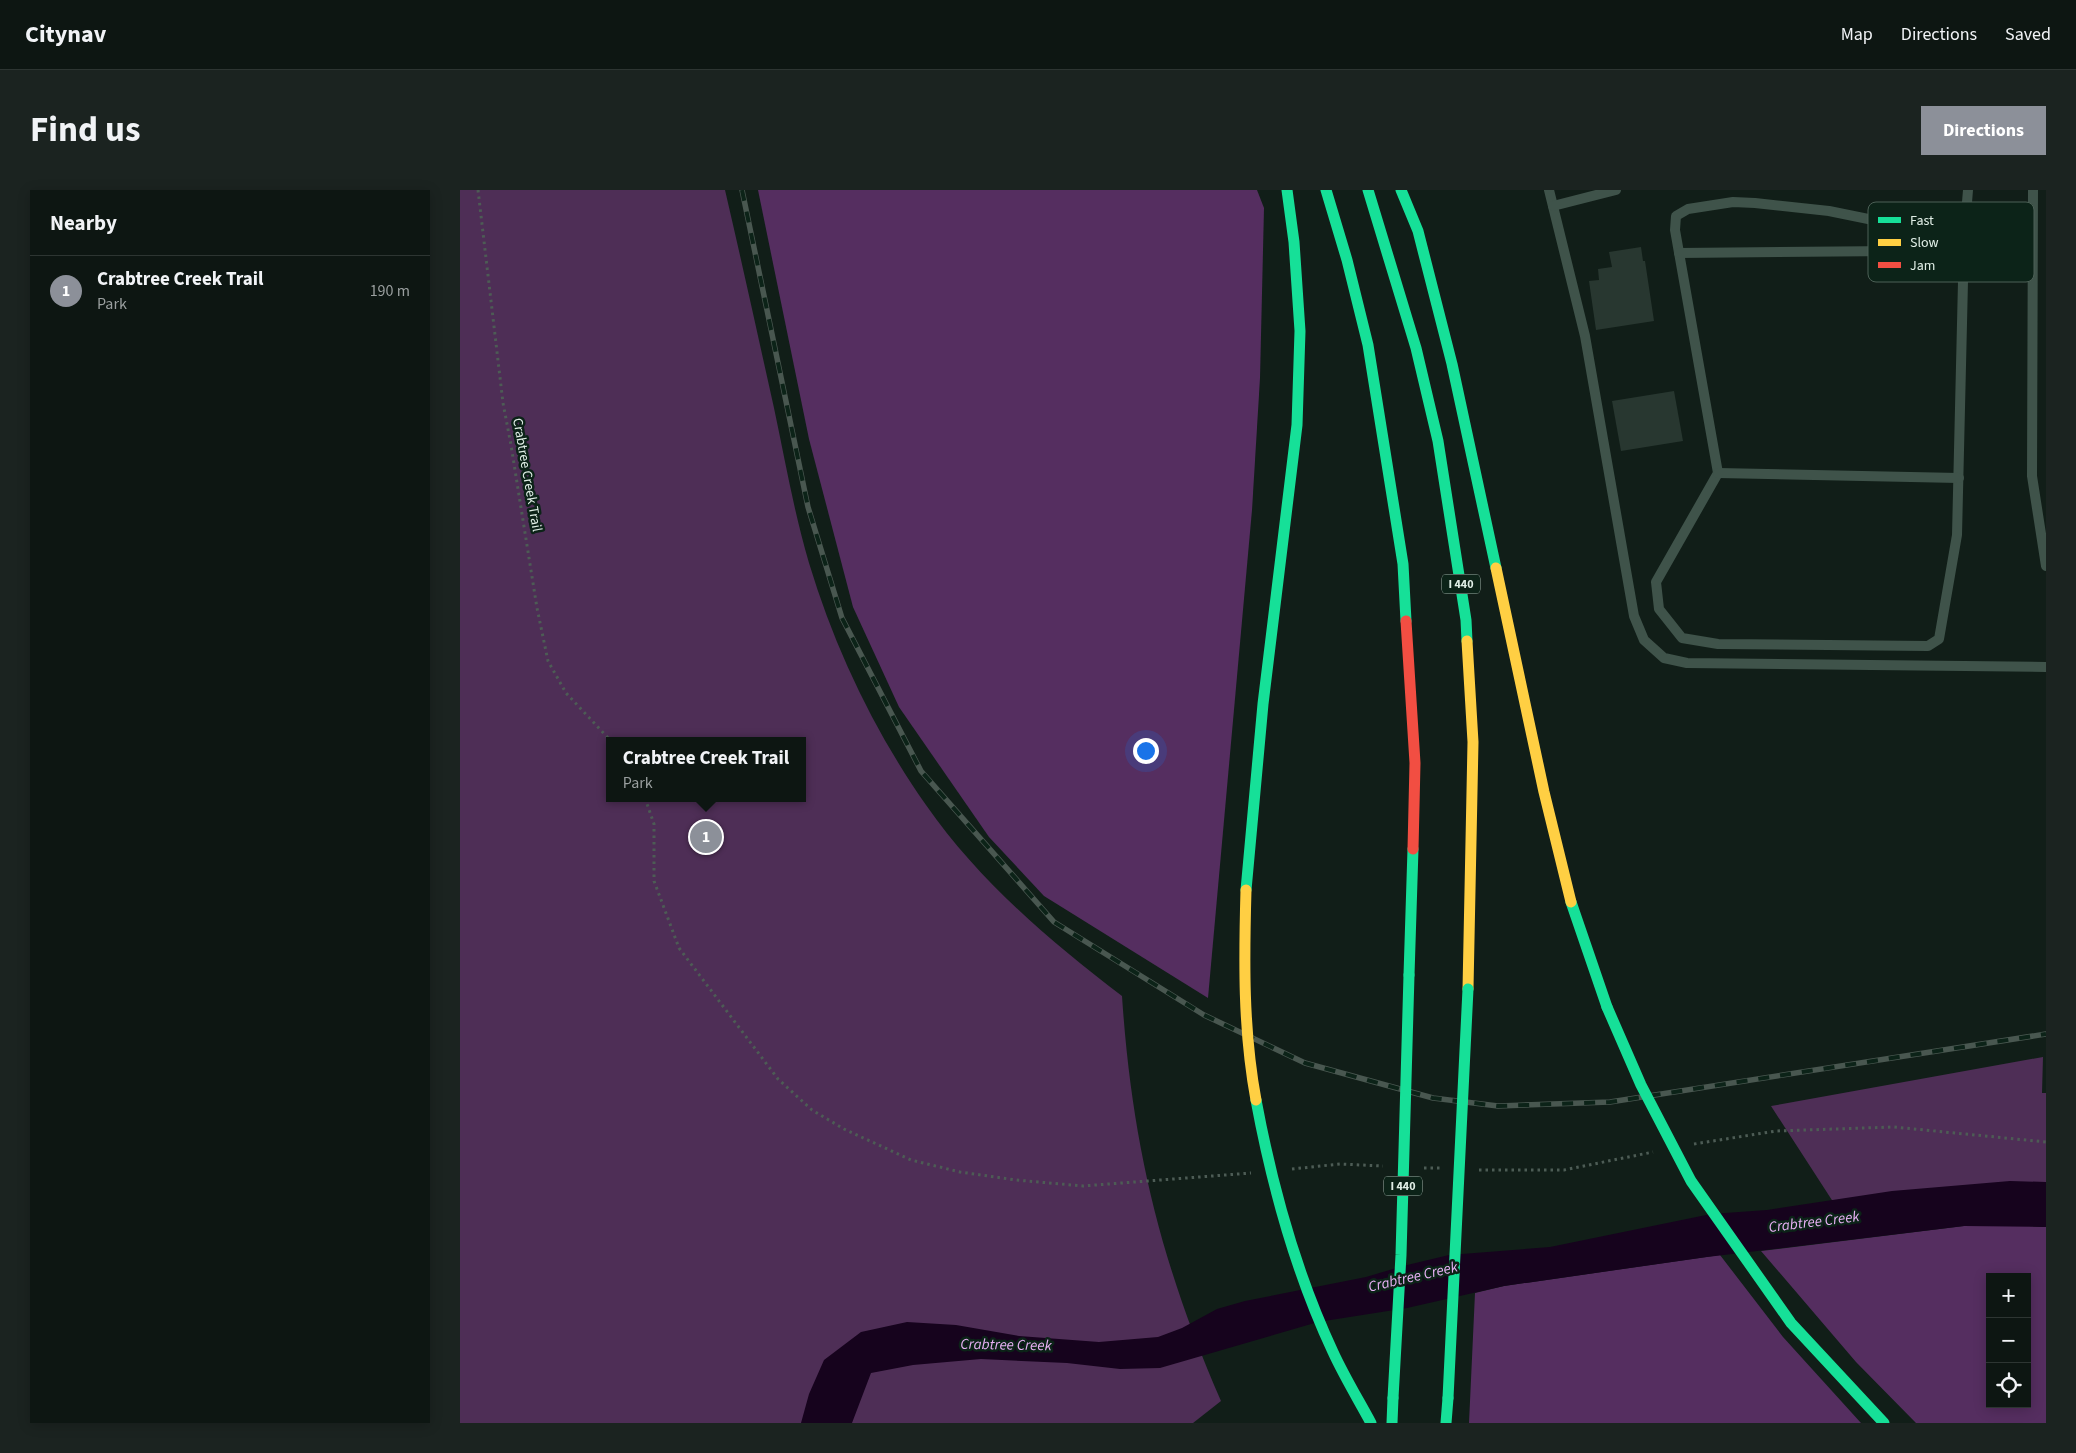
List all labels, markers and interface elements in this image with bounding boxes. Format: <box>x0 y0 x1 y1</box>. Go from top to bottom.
text: Citynav <box>25 17 106 52</box>
text: Map <box>1841 22 1873 47</box>
text: Directions <box>1901 22 1977 47</box>
text: Saved <box>2005 22 2051 47</box>
text: Find us <box>30 105 140 155</box>
button: Directions <box>1921 106 2046 155</box>
legend <box>1868 202 2034 282</box>
text: Nearby <box>50 208 117 238</box>
text: Fast <box>1910 211 1934 231</box>
text: Slow <box>1910 233 1939 253</box>
text: Jam <box>1910 256 1935 276</box>
text: Crabtree Creek Trail <box>97 266 263 293</box>
text: 1 <box>62 280 70 302</box>
text: 190 m <box>370 280 410 302</box>
text: Park <box>97 293 127 315</box>
street label: Crabtree Creek Trail <box>507 417 547 534</box>
road number: I 440 <box>1442 574 1480 594</box>
popup <box>606 737 806 802</box>
your location <box>1133 738 1159 764</box>
text: Crabtree Creek Trail <box>623 745 789 772</box>
text: Park <box>623 772 653 794</box>
pin: 1 <box>690 818 722 856</box>
road number: I 440 <box>1384 1176 1422 1196</box>
water label: Crabtree Creek <box>1767 1206 1861 1238</box>
water label: Crabtree Creek <box>1366 1256 1461 1298</box>
map controls <box>1986 1273 2031 1408</box>
button: + <box>1986 1273 2031 1318</box>
button: − <box>1986 1318 2031 1363</box>
water label: Crabtree Creek <box>960 1334 1053 1356</box>
button: locate <box>1986 1363 2031 1408</box>

